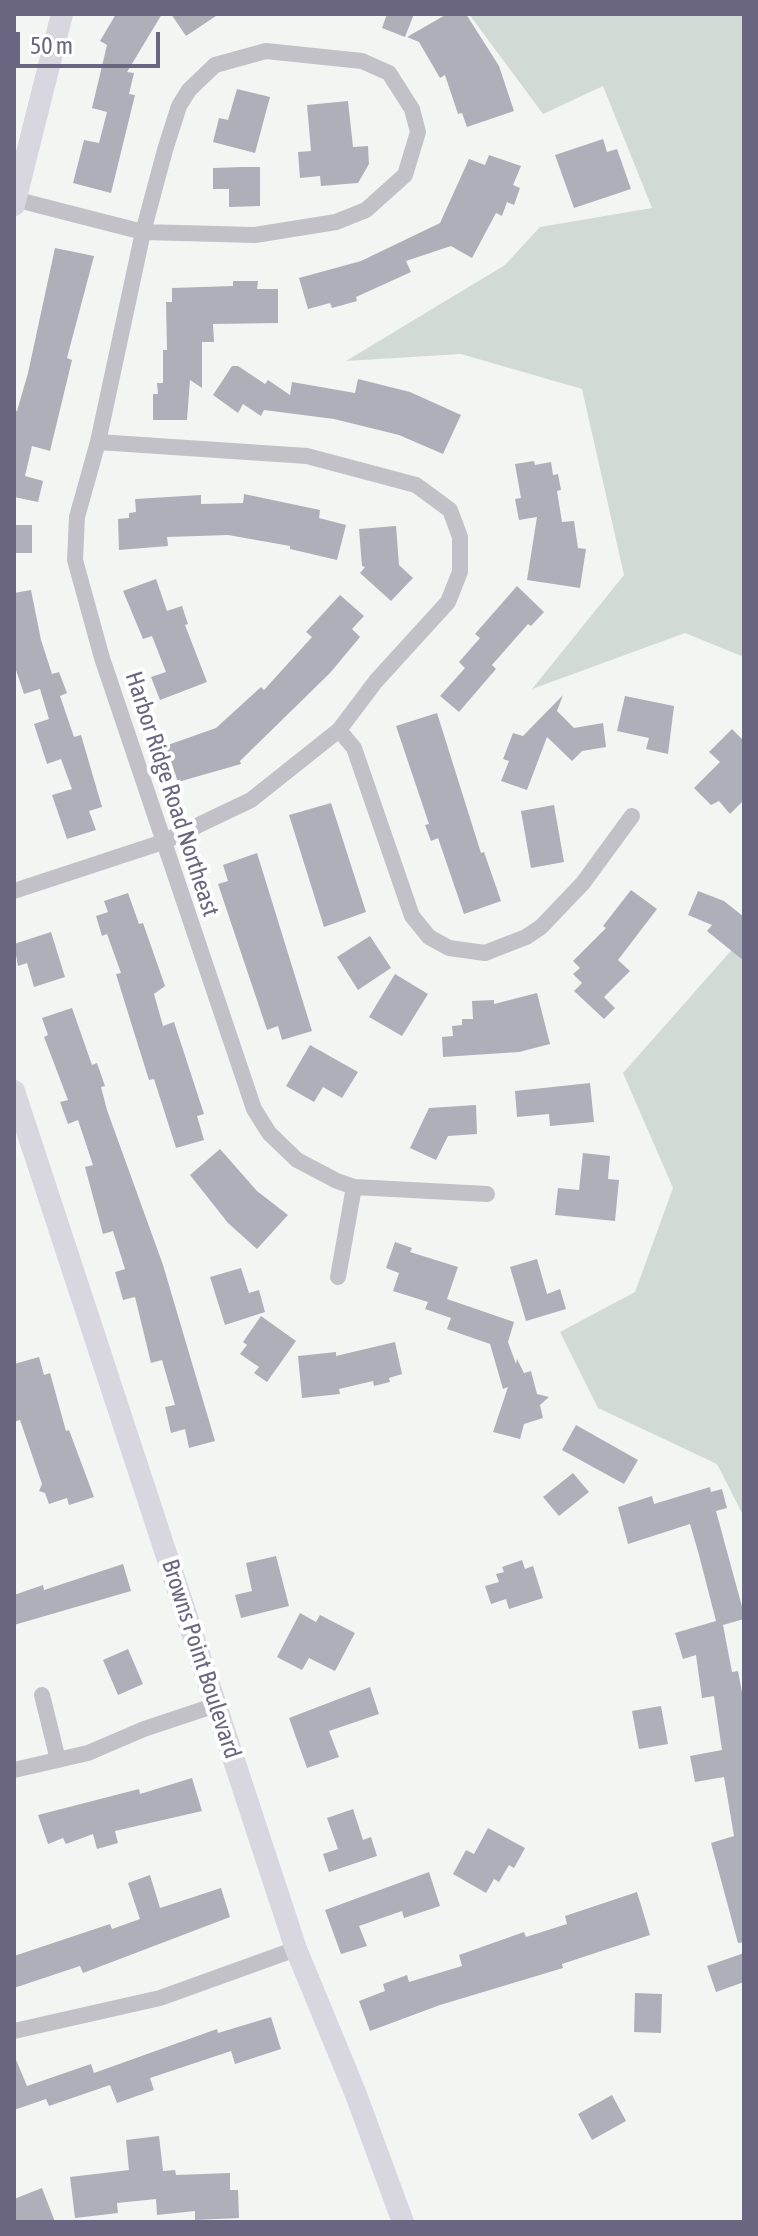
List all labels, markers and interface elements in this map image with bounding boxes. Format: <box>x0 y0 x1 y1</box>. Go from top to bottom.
scale bar <box>20 16 164 66</box>
text: 50 m <box>30 32 73 59</box>
street label: Harbor Ridge Road Northeast <box>119 668 225 920</box>
street label: Browns Point Boulevard <box>155 1556 247 1762</box>

